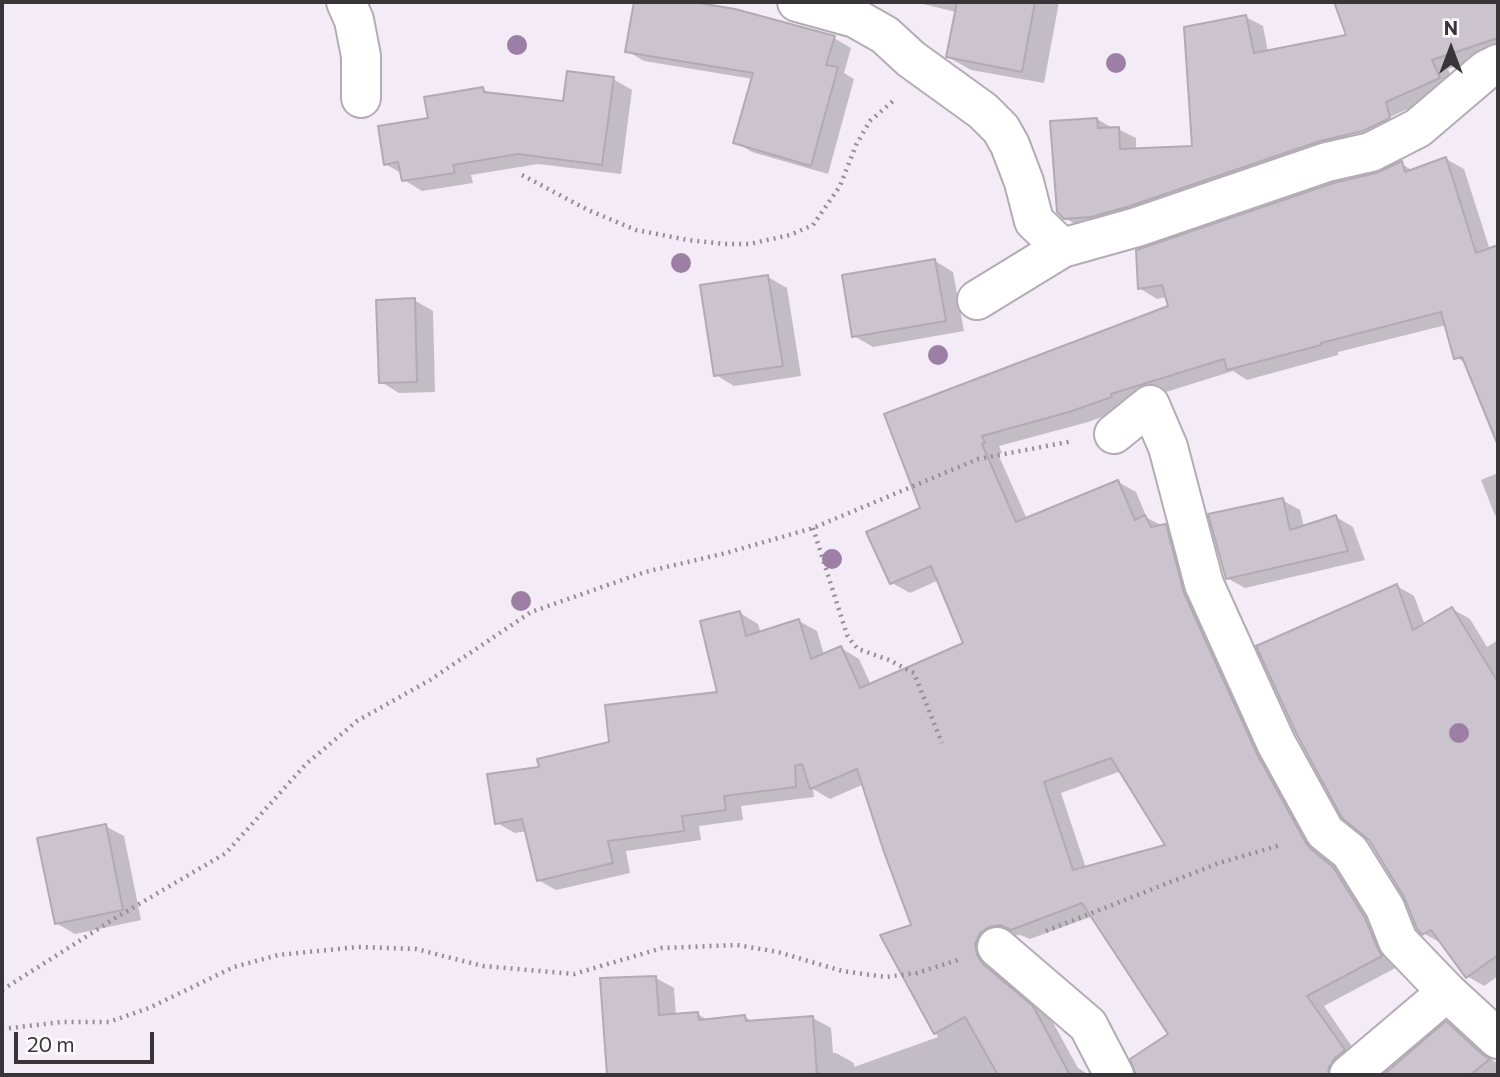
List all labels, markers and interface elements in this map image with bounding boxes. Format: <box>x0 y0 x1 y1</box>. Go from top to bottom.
north arrow <box>1416 14 1486 84</box>
text: N <box>1444 16 1458 39</box>
scale bar <box>18 1018 158 1062</box>
text: 20 m <box>27 1031 75 1056</box>

